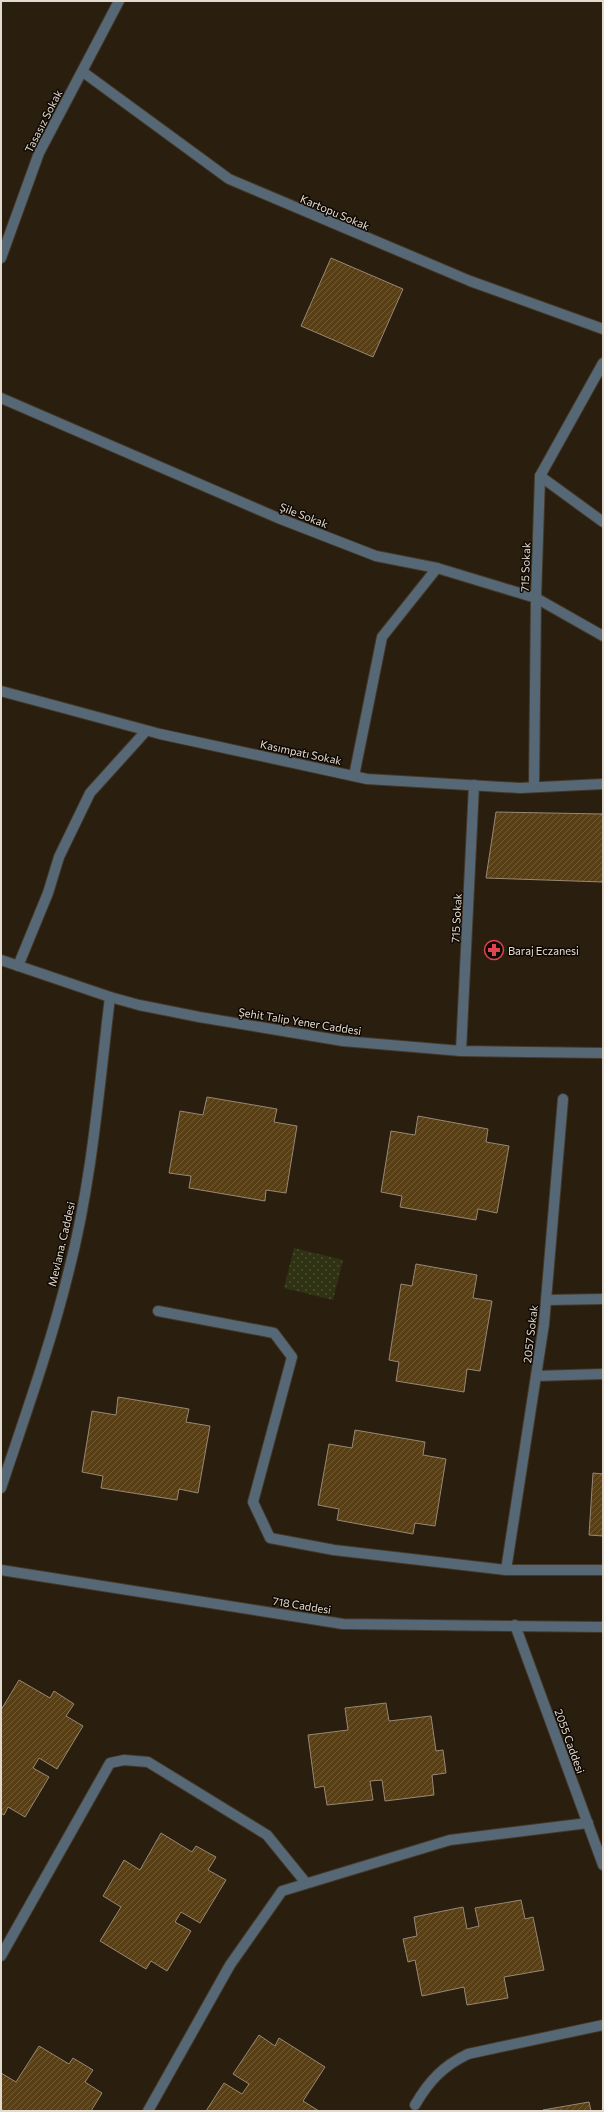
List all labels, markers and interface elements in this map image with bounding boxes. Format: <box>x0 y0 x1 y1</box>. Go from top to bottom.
street label: Tasasız Sokak <box>22 87 64 155</box>
street label: Kartopu Sokak <box>298 192 372 232</box>
street label: Şile Sokak <box>278 500 330 530</box>
street label: 715 Sokak <box>518 542 532 592</box>
street label: Kasımpatı Sokak <box>259 737 343 767</box>
street label: 715 Sokak <box>448 893 464 943</box>
pharmacy icon: Baraj Eczanesi <box>483 939 505 961</box>
place label: Baraj Eczanesi <box>508 944 579 957</box>
street label: Şehit Talip Yener Caddesi <box>238 1005 363 1037</box>
street label: Mevlana. Caddesi <box>45 1200 77 1288</box>
street label: 2057 Sokak <box>520 1304 540 1364</box>
street label: 718 Caddesi <box>272 1594 332 1616</box>
street label: 2055 Caddesi <box>552 1707 588 1775</box>

